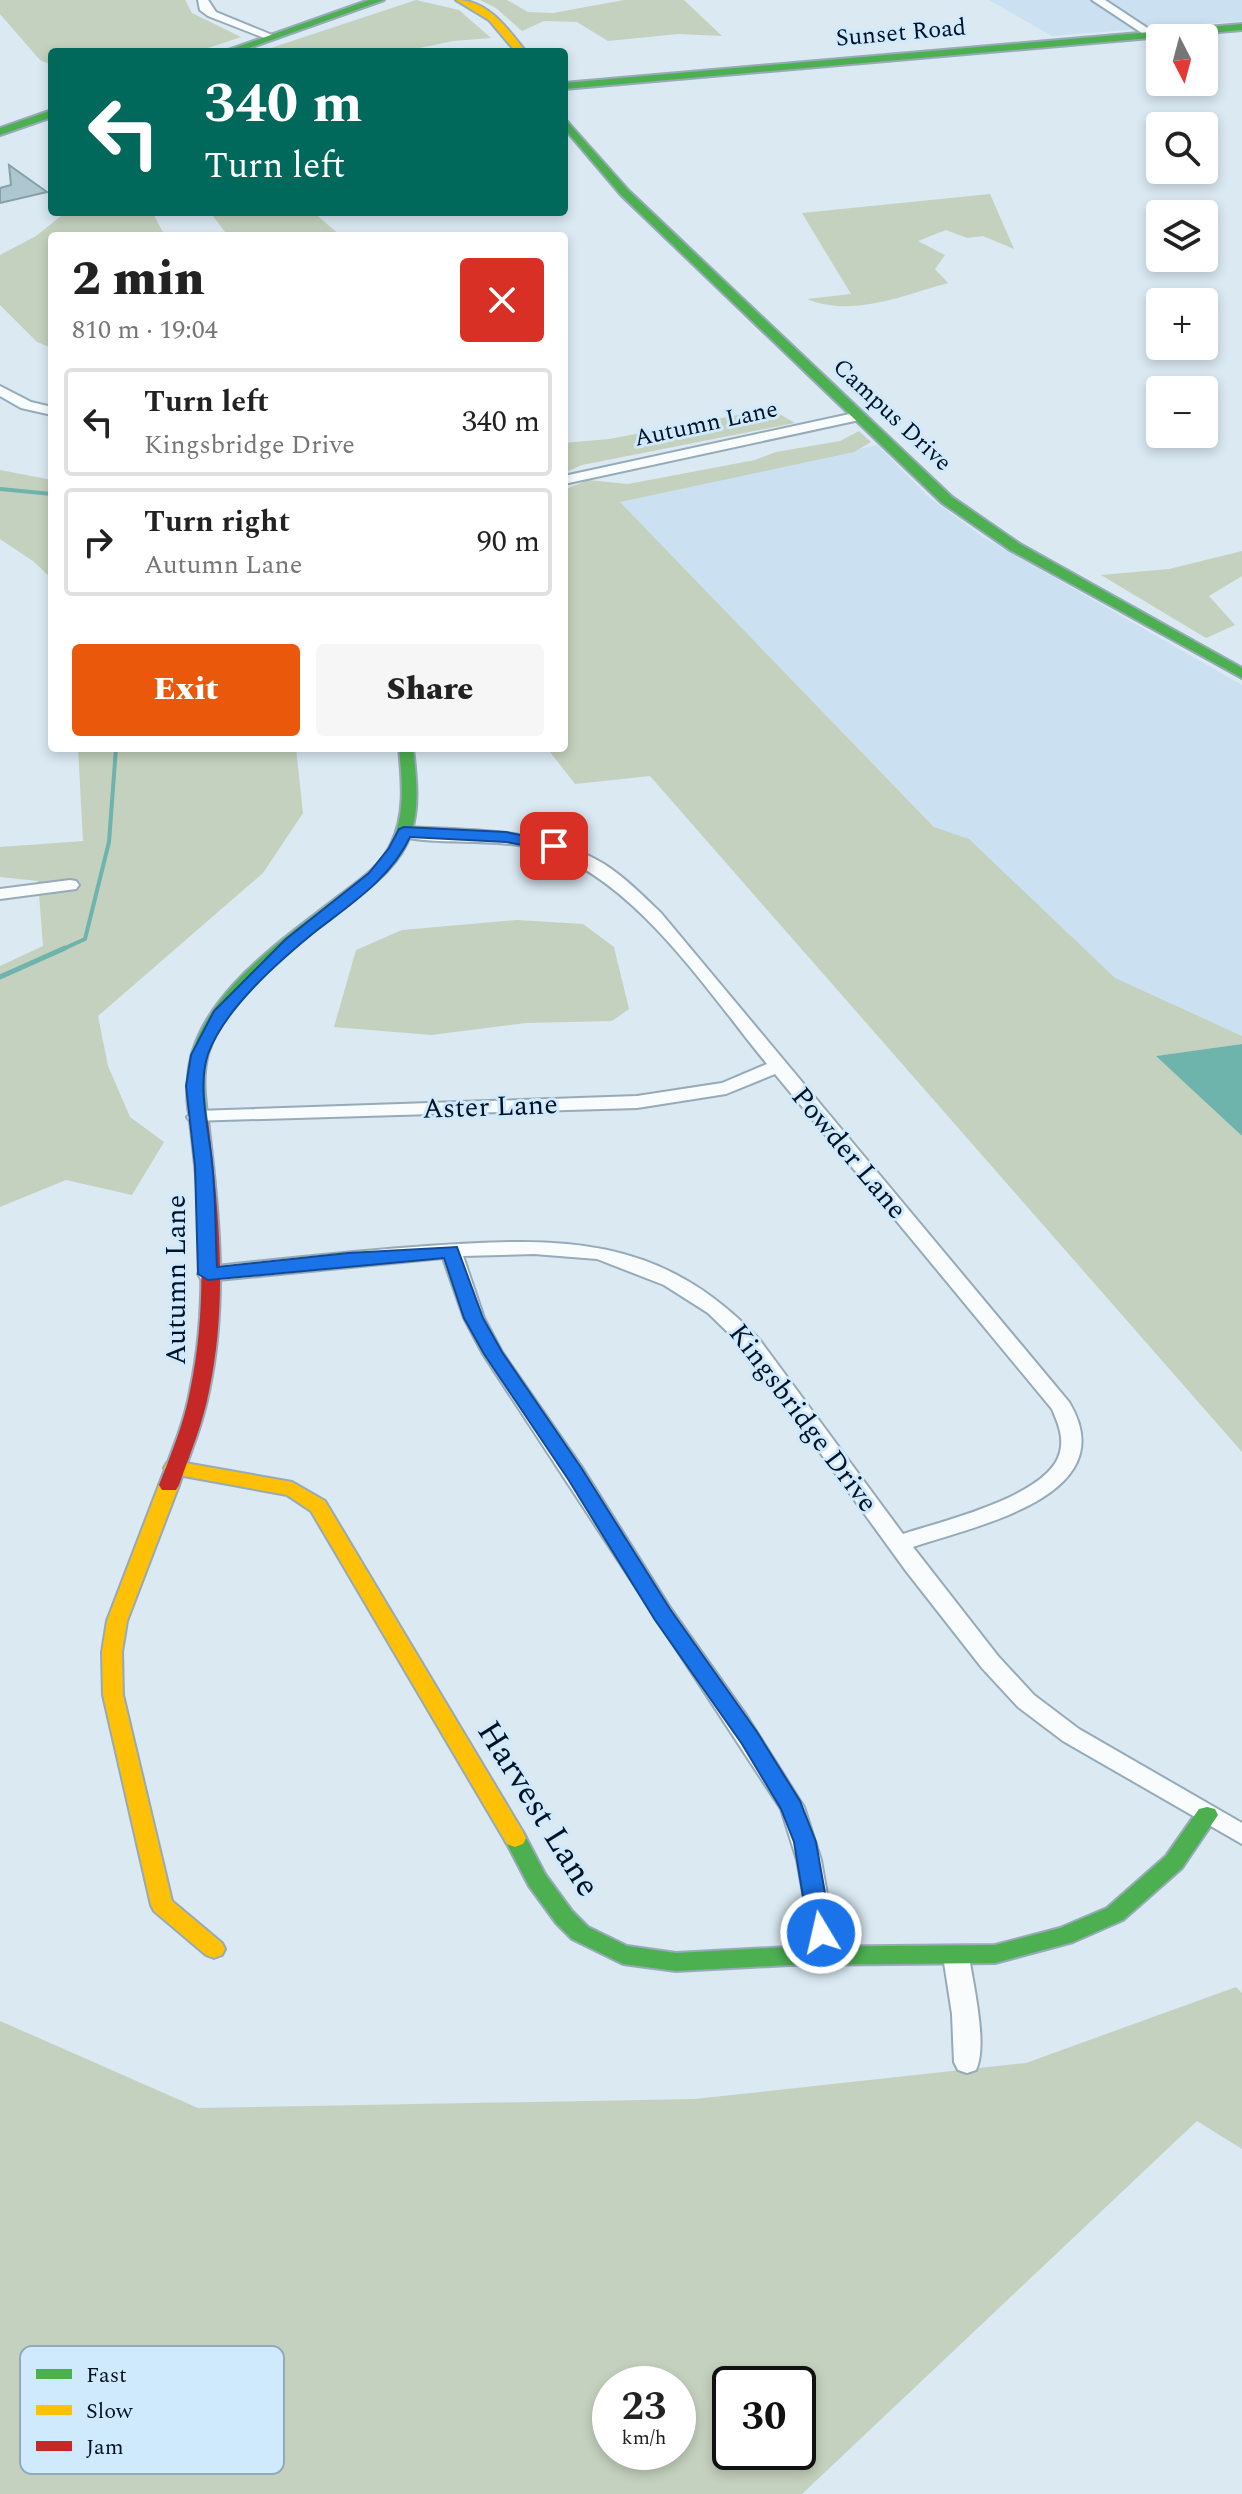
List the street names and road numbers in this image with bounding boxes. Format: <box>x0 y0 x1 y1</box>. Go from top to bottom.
street label: Sunset Road <box>834 9 968 57</box>
street label: Campus Drive <box>824 350 960 480</box>
street label: Autumn Lane <box>631 391 781 457</box>
street label: Powder Lane <box>780 1077 918 1229</box>
street label: Aster Lane <box>422 1083 558 1131</box>
street label: Autumn Lane <box>155 1195 198 1365</box>
street label: Kingsbridge Drive <box>718 1314 888 1522</box>
street label: Harvest Lane <box>463 1711 613 1907</box>

